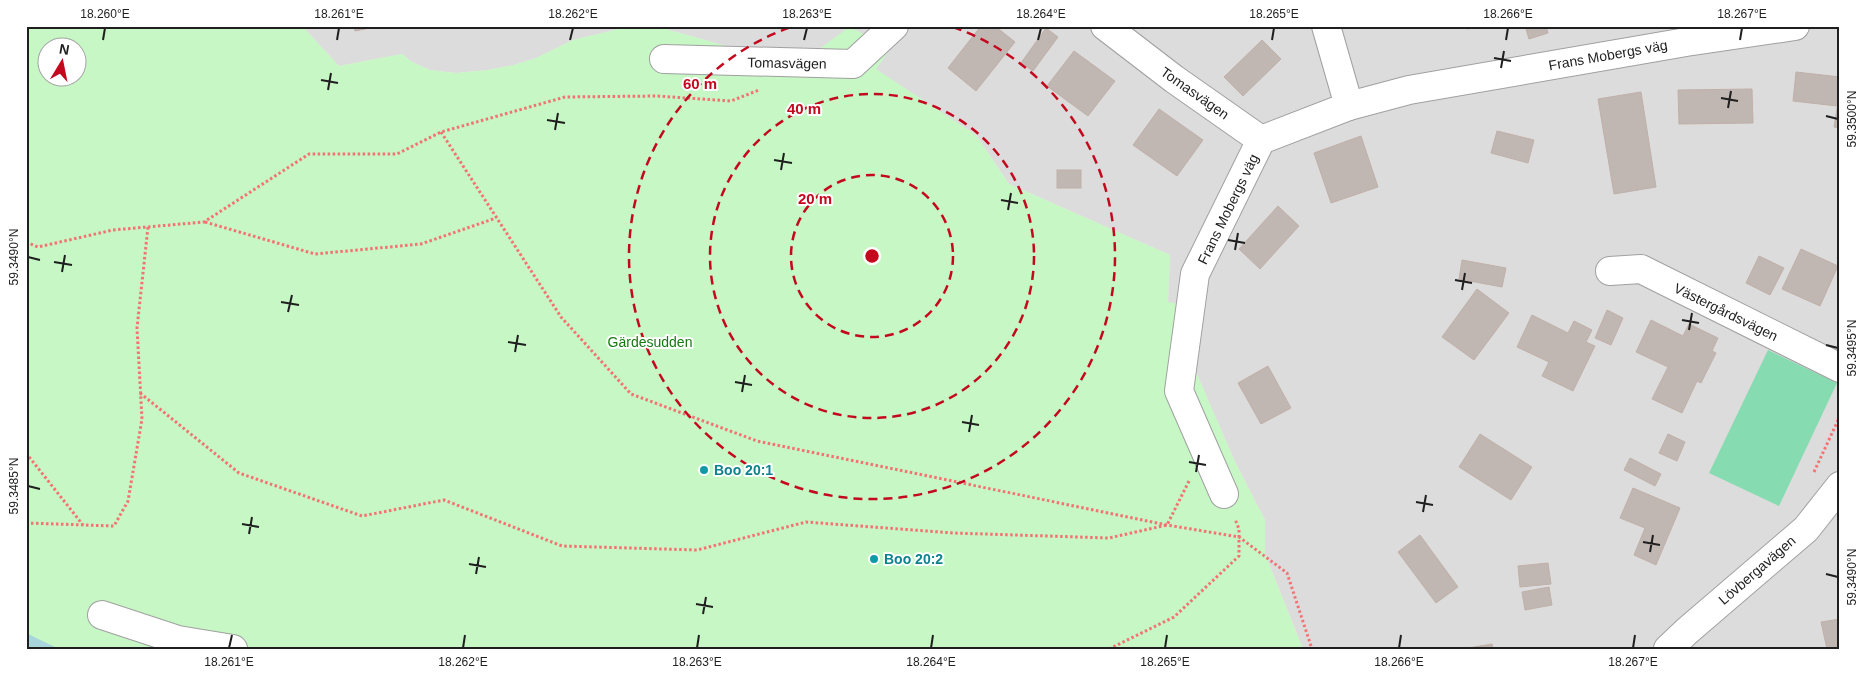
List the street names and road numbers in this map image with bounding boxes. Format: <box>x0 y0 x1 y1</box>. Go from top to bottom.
street label: Frans Mobergs väg <box>1547 37 1669 73</box>
street label: Tomasvägen <box>747 54 827 72</box>
street label: Tomasvägen <box>1158 64 1232 122</box>
street label: Frans Mobergs väg <box>1194 151 1262 267</box>
street label: Västergårdsvägen <box>1671 280 1781 344</box>
street label: Lövbergavägen <box>1715 532 1799 608</box>

